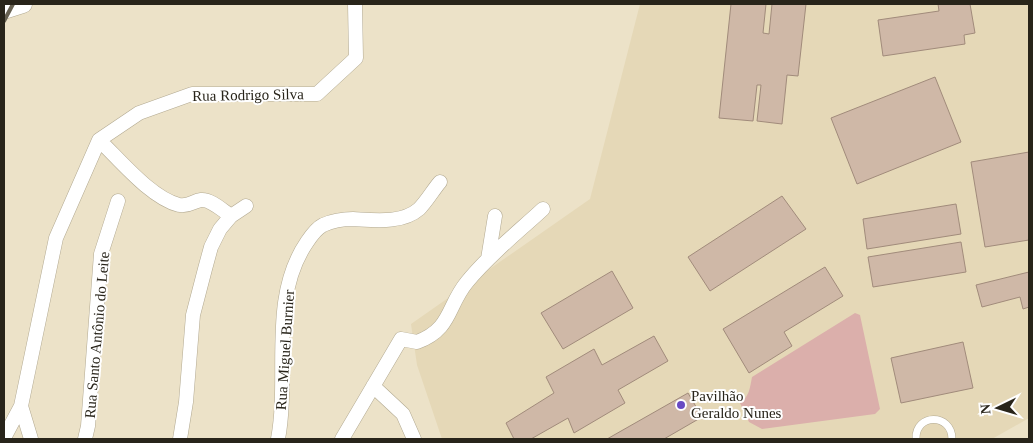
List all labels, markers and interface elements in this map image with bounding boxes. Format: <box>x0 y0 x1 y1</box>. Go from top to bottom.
street label: Rua Rodrigo Silva <box>192 86 304 104</box>
street label: Rua Santo Antônio do Leite <box>82 251 112 419</box>
street label: Rua Miguel Burnier <box>273 289 297 411</box>
north arrow <box>973 383 1023 433</box>
place label: Pavilhão Geraldo Nunes <box>691 388 782 421</box>
marker: Pavilhão Geraldo Nunes <box>675 399 687 411</box>
text: N <box>978 403 993 415</box>

